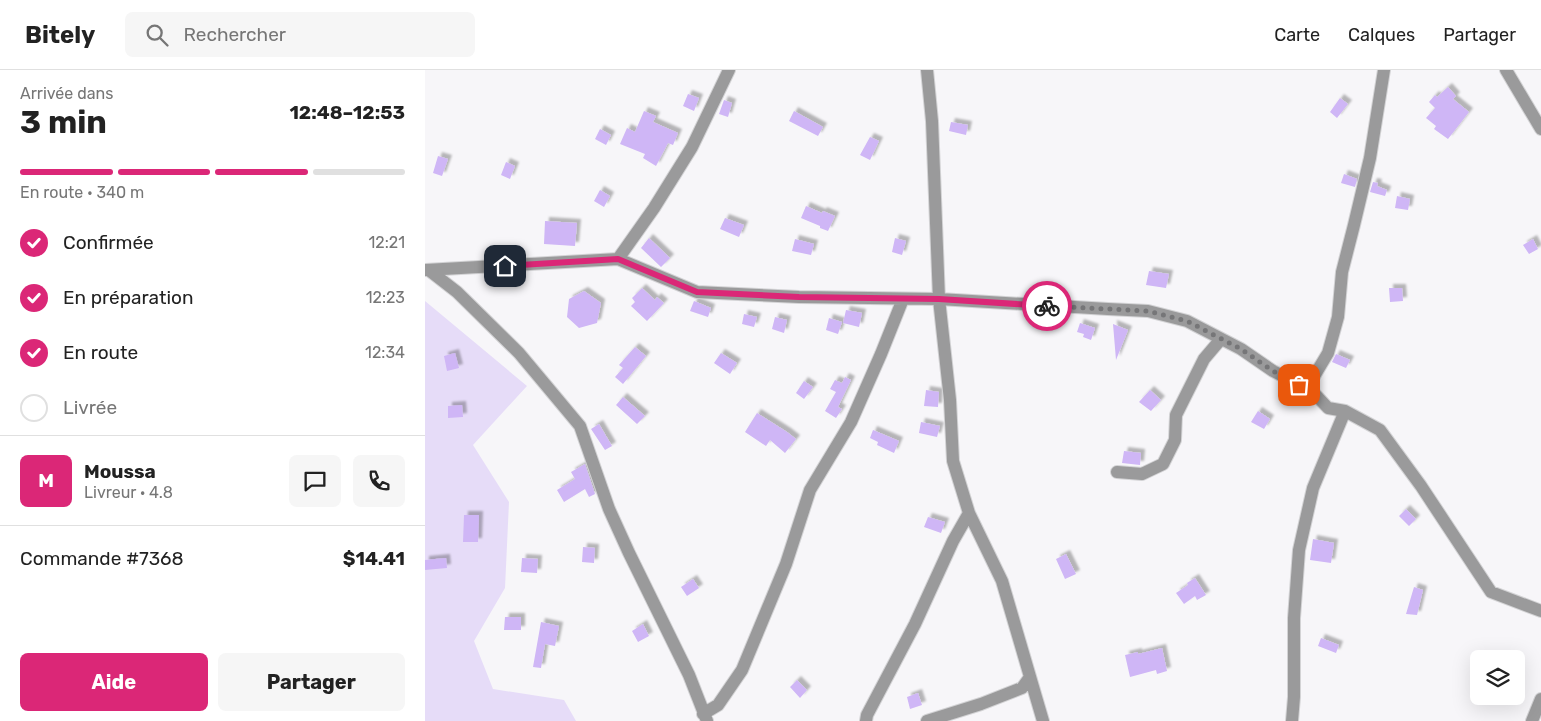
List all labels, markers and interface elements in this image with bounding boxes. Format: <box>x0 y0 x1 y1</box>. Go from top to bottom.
search box <box>125 12 475 57</box>
text: Bitely <box>25 21 95 49</box>
icon: search <box>143 21 171 49</box>
text: Rechercher <box>183 23 286 46</box>
text: Carte <box>1274 24 1320 46</box>
text: Calques <box>1348 24 1415 46</box>
text: Partager <box>1443 24 1516 46</box>
text: Arrivée dans <box>20 84 113 103</box>
text: 12:48–12:53 <box>289 101 405 124</box>
text: 3 min <box>20 103 107 141</box>
text: En route · 340 m <box>20 183 144 202</box>
icon: check <box>20 229 48 257</box>
text: Confirmée <box>63 231 154 254</box>
text: 12:21 <box>368 233 405 252</box>
pin <box>484 245 526 287</box>
icon: home <box>491 252 519 280</box>
courier <box>1022 281 1072 331</box>
icon: check <box>20 284 48 312</box>
text: En préparation <box>63 286 193 309</box>
text: 12:23 <box>366 288 405 307</box>
icon: bike <box>1033 292 1061 320</box>
icon: check <box>20 339 48 367</box>
text: En route <box>63 341 138 364</box>
text: 12:34 <box>365 343 405 362</box>
pin <box>1278 364 1320 406</box>
icon: bag <box>1285 371 1313 399</box>
text: Livrée <box>63 396 117 419</box>
button: chat <box>289 455 341 507</box>
button: phone <box>353 455 405 507</box>
text: Moussa <box>84 460 156 483</box>
text: M <box>38 469 54 492</box>
text: Livreur · 4.8 <box>84 483 173 502</box>
text: Commande #7368 <box>20 547 184 570</box>
text: $14.41 <box>343 547 405 570</box>
map controls <box>1470 650 1525 705</box>
button: layers <box>1470 650 1525 705</box>
button: Aide <box>20 653 208 711</box>
button: Partager <box>218 653 405 711</box>

